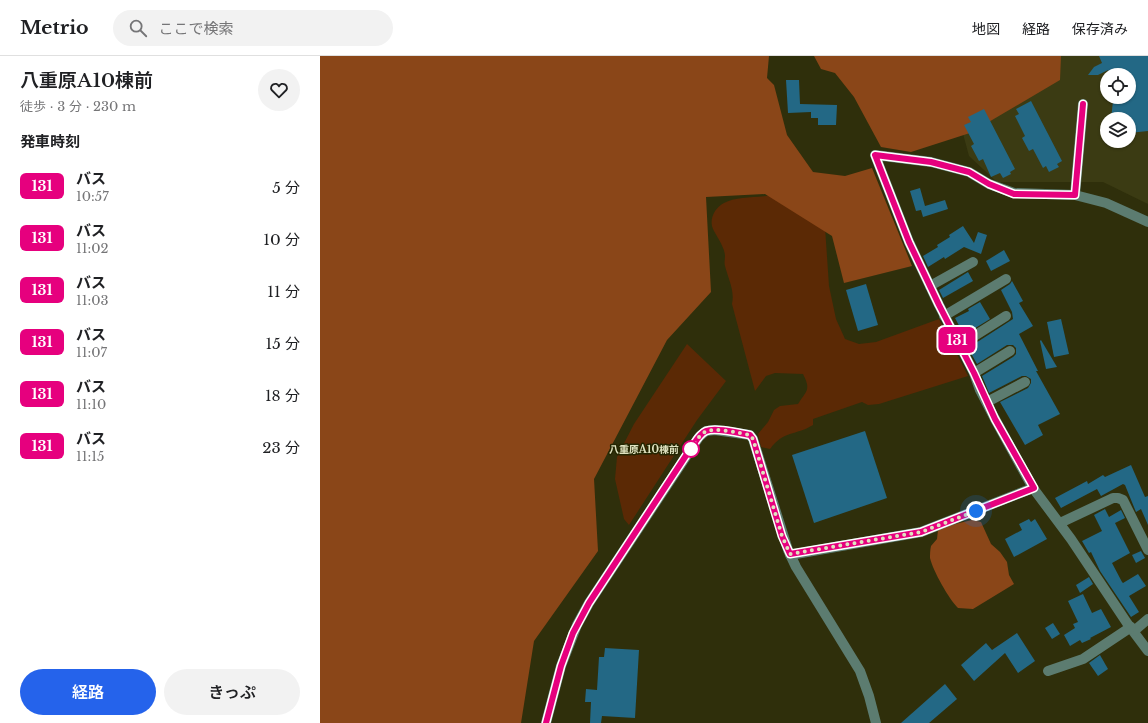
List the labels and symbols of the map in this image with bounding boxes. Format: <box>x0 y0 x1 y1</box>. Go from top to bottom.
line badge: 131 <box>934 327 980 353</box>
marker: 八重原A10棟前 <box>682 440 700 458</box>
place label: 八重原A10棟前 <box>609 443 679 456</box>
your location <box>966 501 986 521</box>

